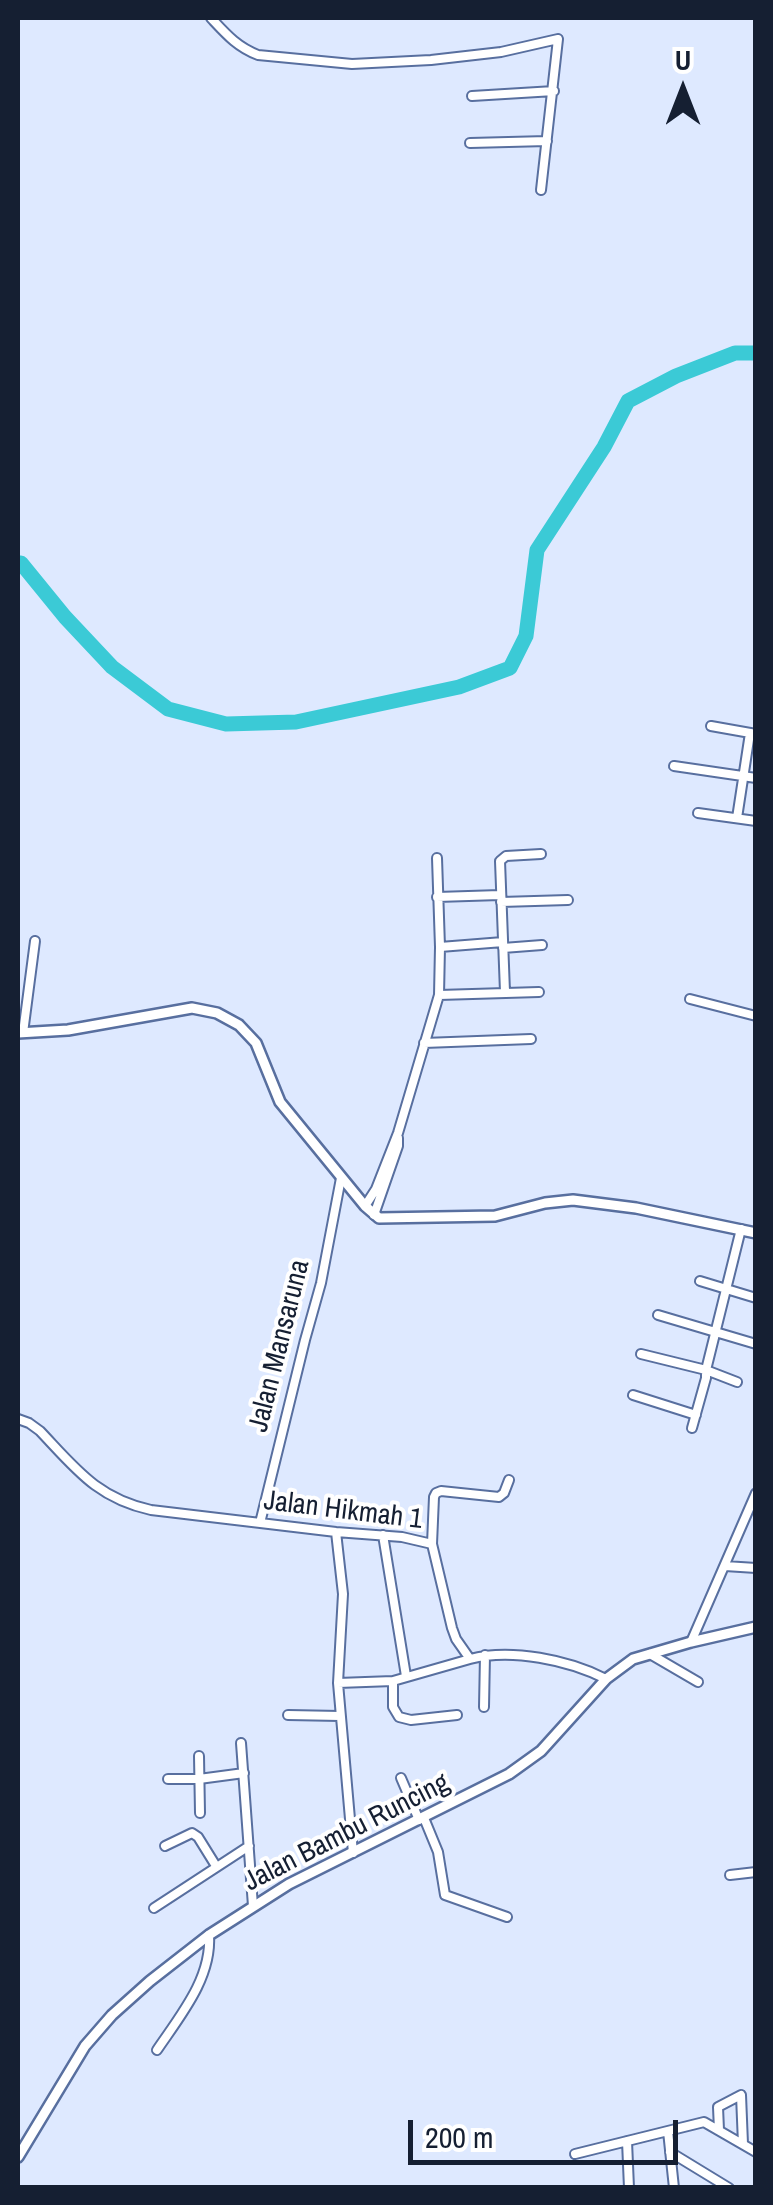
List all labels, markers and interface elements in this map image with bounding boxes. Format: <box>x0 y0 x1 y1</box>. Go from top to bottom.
north arrow <box>633 40 733 140</box>
text: U <box>675 41 691 79</box>
street label: Jalan Mansaruna <box>242 1256 318 1436</box>
street label: Jalan Hikmah 1 <box>262 1485 424 1537</box>
street label: Jalan Bambu Runcing <box>239 1767 455 1899</box>
scale bar <box>413 2100 683 2162</box>
text: 200 m <box>425 2117 493 2157</box>

